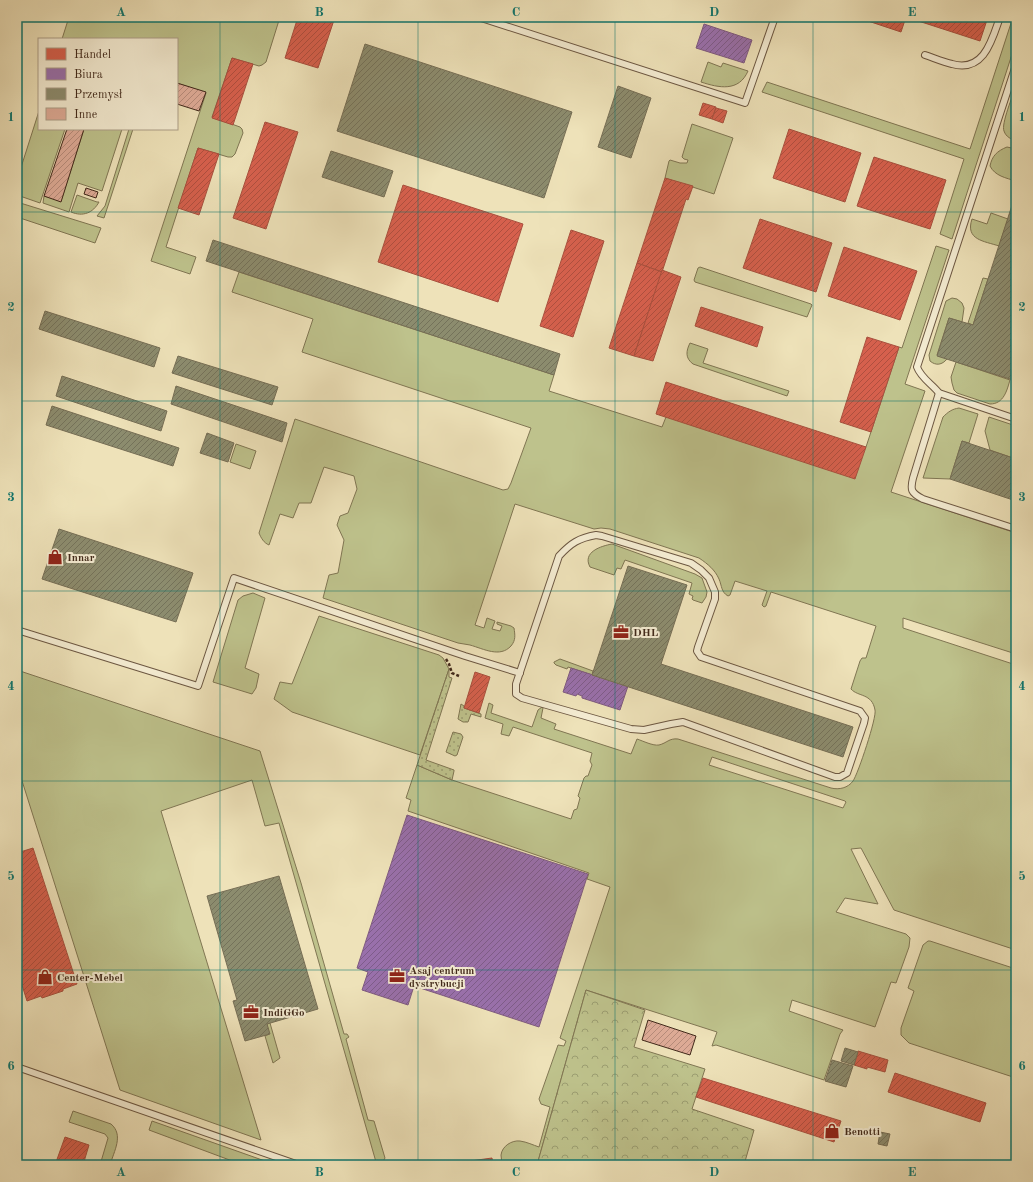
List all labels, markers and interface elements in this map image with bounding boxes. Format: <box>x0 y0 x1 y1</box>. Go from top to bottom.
text: A <box>116 6 126 19</box>
text: B <box>314 6 324 19</box>
text: C <box>512 6 520 19</box>
text: D <box>709 6 719 19</box>
text: E <box>908 6 917 19</box>
legend <box>38 38 178 130</box>
text: Handel <box>74 49 111 61</box>
text: Biura <box>74 69 103 81</box>
text: Przemysł <box>74 89 123 101</box>
text: Inne <box>74 109 98 121</box>
text: 1 <box>7 111 15 124</box>
text: 1 <box>1018 111 1026 124</box>
text: 2 <box>7 301 15 314</box>
text: 2 <box>1018 301 1026 314</box>
text: 3 <box>7 491 15 504</box>
text: 3 <box>1018 491 1026 504</box>
shop icon: Innar <box>46 548 64 566</box>
place label: Innar <box>67 553 95 564</box>
office icon: DHL <box>612 623 630 641</box>
place label: DHL <box>633 628 658 639</box>
text: 4 <box>7 680 15 693</box>
text: 4 <box>1018 680 1026 693</box>
text: 5 <box>7 870 15 883</box>
text: 5 <box>1018 870 1026 883</box>
place label: Asaj centrum dystrybucji <box>409 966 474 990</box>
office icon: Asaj centrum dystrybucji <box>388 967 406 985</box>
shop icon: Center-Mebel <box>36 968 54 986</box>
place label: Center-Mebel <box>57 973 124 984</box>
office icon: IndiGGo <box>242 1003 260 1021</box>
place label: IndiGGo <box>263 1008 305 1019</box>
text: 6 <box>7 1060 15 1073</box>
text: 6 <box>1018 1060 1026 1073</box>
shop icon: Benotti <box>823 1122 841 1140</box>
place label: Benotti <box>844 1127 880 1138</box>
text: A <box>116 1166 126 1179</box>
text: B <box>314 1166 324 1179</box>
text: C <box>512 1166 520 1179</box>
text: D <box>709 1166 719 1179</box>
text: E <box>908 1166 917 1179</box>

